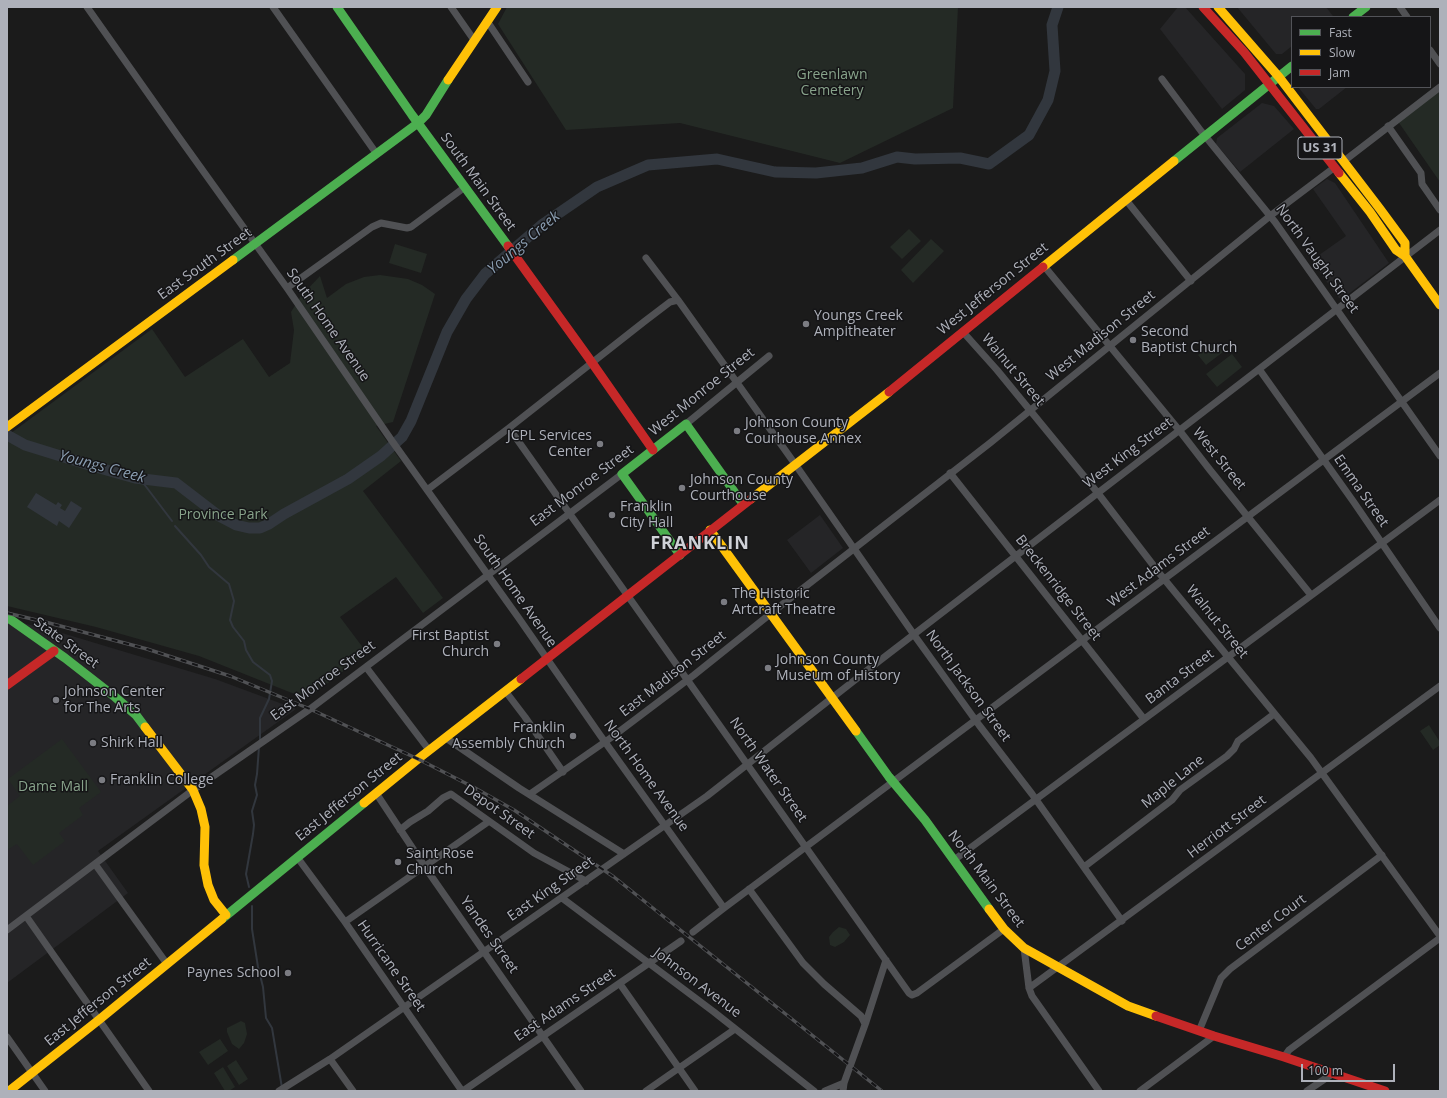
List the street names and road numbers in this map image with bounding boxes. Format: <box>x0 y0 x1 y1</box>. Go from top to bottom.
street label: South Main Street <box>437 130 519 234</box>
road number: US 31 <box>1298 137 1342 159</box>
street label: North Vaught Street <box>1272 201 1362 317</box>
street label: East South Street <box>155 224 255 304</box>
street label: West Jefferson Street <box>934 239 1052 339</box>
street label: South Home Avenue <box>283 265 373 385</box>
street label: West Madison Street <box>1043 287 1159 385</box>
street label: Walnut Street <box>978 330 1048 410</box>
street label: West Monroe Street <box>646 344 758 440</box>
street label: West King Street <box>1080 414 1176 492</box>
street label: West Street <box>1189 424 1249 494</box>
street label: East Monroe Street <box>527 442 637 530</box>
street label: Emma Street <box>1330 452 1392 530</box>
street label: West Adams Street <box>1105 523 1213 611</box>
street label: South Home Avenue <box>470 531 560 651</box>
street label: Breckenridge Street <box>1012 532 1104 644</box>
street label: Walnut Street <box>1182 582 1252 662</box>
street label: State Street <box>30 614 102 672</box>
street label: East Madison Street <box>617 627 729 721</box>
street label: North Jackson Street <box>922 627 1014 745</box>
street label: East Monroe Street <box>267 637 379 725</box>
street label: Banta Street <box>1143 646 1217 708</box>
street label: North Water Street <box>726 714 810 826</box>
street label: North Home Avenue <box>600 717 692 835</box>
street label: East Jefferson Street <box>292 749 406 845</box>
street label: Maple Lane <box>1138 752 1208 812</box>
street label: Depot Street <box>460 781 538 843</box>
street label: Herriott Street <box>1184 792 1270 862</box>
street label: North Main Street <box>944 827 1028 931</box>
street label: East King Street <box>504 853 598 925</box>
street label: Center Court <box>1232 891 1310 955</box>
street label: Yandes Street <box>456 893 522 977</box>
street label: Hurricane Street <box>353 917 429 1015</box>
street label: Johnson Avenue <box>650 945 744 1021</box>
street label: East Jefferson Street <box>41 954 155 1050</box>
street label: East Adams Street <box>511 965 619 1045</box>

